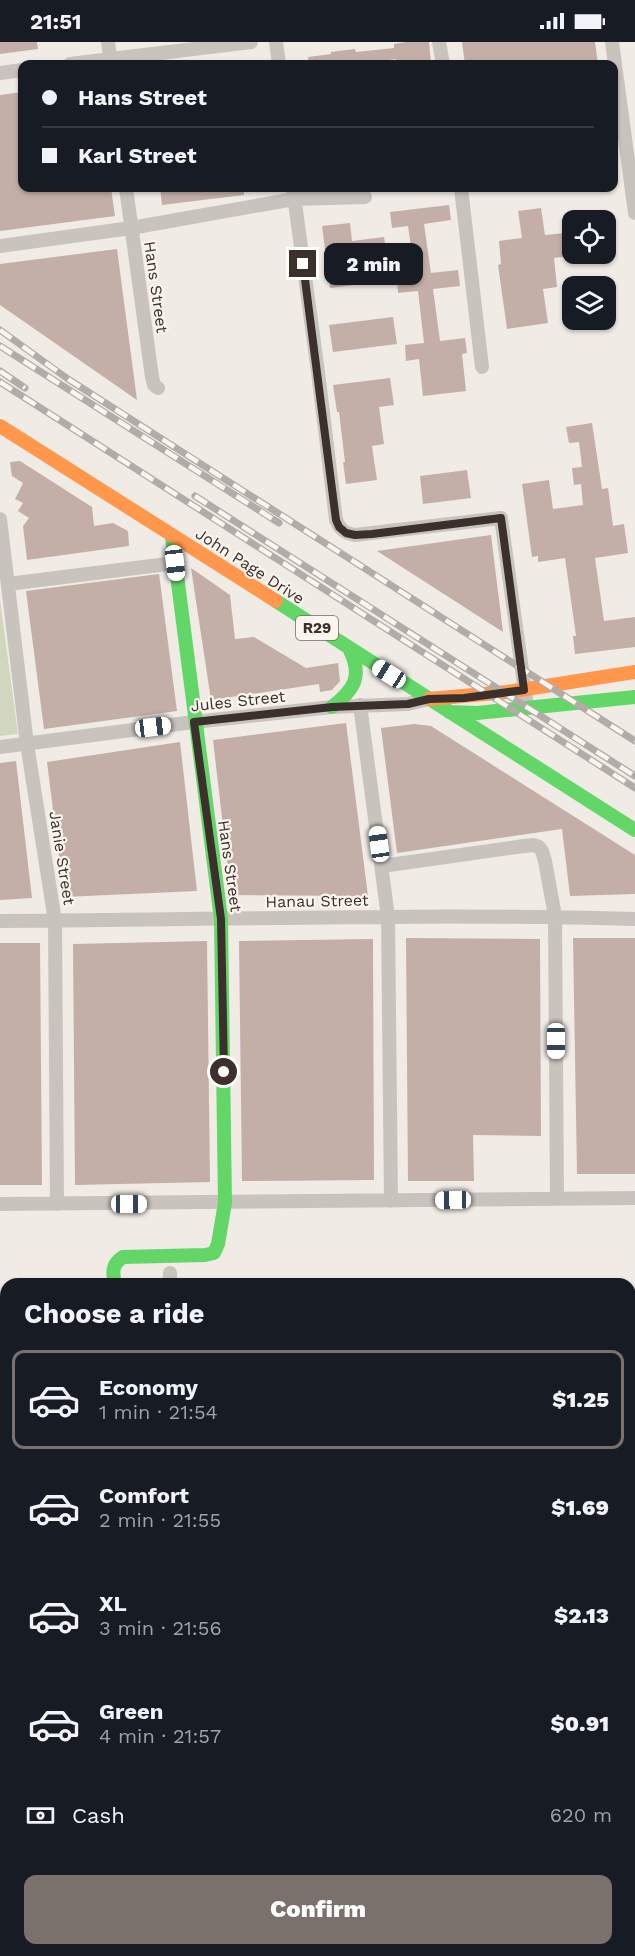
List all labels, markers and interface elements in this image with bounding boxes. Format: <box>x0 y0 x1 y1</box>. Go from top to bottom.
text: 21:51 <box>30 9 82 34</box>
text: Hans Street <box>78 85 207 110</box>
text: Karl Street <box>78 143 197 168</box>
map controls <box>562 210 616 330</box>
button: locate <box>562 210 616 264</box>
street label: Hans Street <box>140 240 172 334</box>
callout: 2 min <box>324 243 423 285</box>
route end <box>289 250 316 277</box>
text: 2 min <box>346 252 401 276</box>
button: layers <box>562 276 616 330</box>
street label: John Page Drive <box>192 524 308 608</box>
car <box>164 544 186 582</box>
road number: R29 <box>296 616 338 640</box>
car <box>369 657 409 691</box>
street label: Jules Street <box>190 687 287 715</box>
car <box>134 716 172 738</box>
street label: Janie Street <box>45 810 79 907</box>
street label: Hans Street <box>214 819 246 913</box>
car <box>368 825 390 863</box>
street label: Hanau Street <box>265 891 369 911</box>
car <box>547 1023 565 1059</box>
route start <box>210 1058 237 1085</box>
car <box>435 1191 471 1209</box>
car <box>111 1195 147 1213</box>
text: Choose a ride <box>24 1298 204 1330</box>
icon: car <box>27 1373 81 1427</box>
text: Economy <box>99 1375 198 1400</box>
text: $1.25 <box>552 1387 609 1412</box>
text: 1 min · 21:54 <box>99 1400 218 1424</box>
icon: car <box>27 1481 81 1535</box>
text: Comfort <box>99 1483 189 1508</box>
text: $1.69 <box>551 1495 609 1520</box>
text: 2 min · 21:55 <box>99 1508 221 1532</box>
icon: car <box>27 1589 81 1643</box>
text: XL <box>99 1591 127 1616</box>
text: $2.13 <box>554 1603 609 1628</box>
text: 3 min · 21:56 <box>99 1616 222 1640</box>
icon: car <box>27 1697 81 1751</box>
text: Green <box>99 1699 163 1724</box>
text: $0.91 <box>551 1711 609 1736</box>
text: 4 min · 21:57 <box>99 1724 221 1748</box>
icon: cash <box>24 1799 57 1832</box>
text: Cash <box>72 1803 125 1828</box>
text: 620 m <box>550 1803 612 1827</box>
button: Confirm <box>24 1875 612 1944</box>

